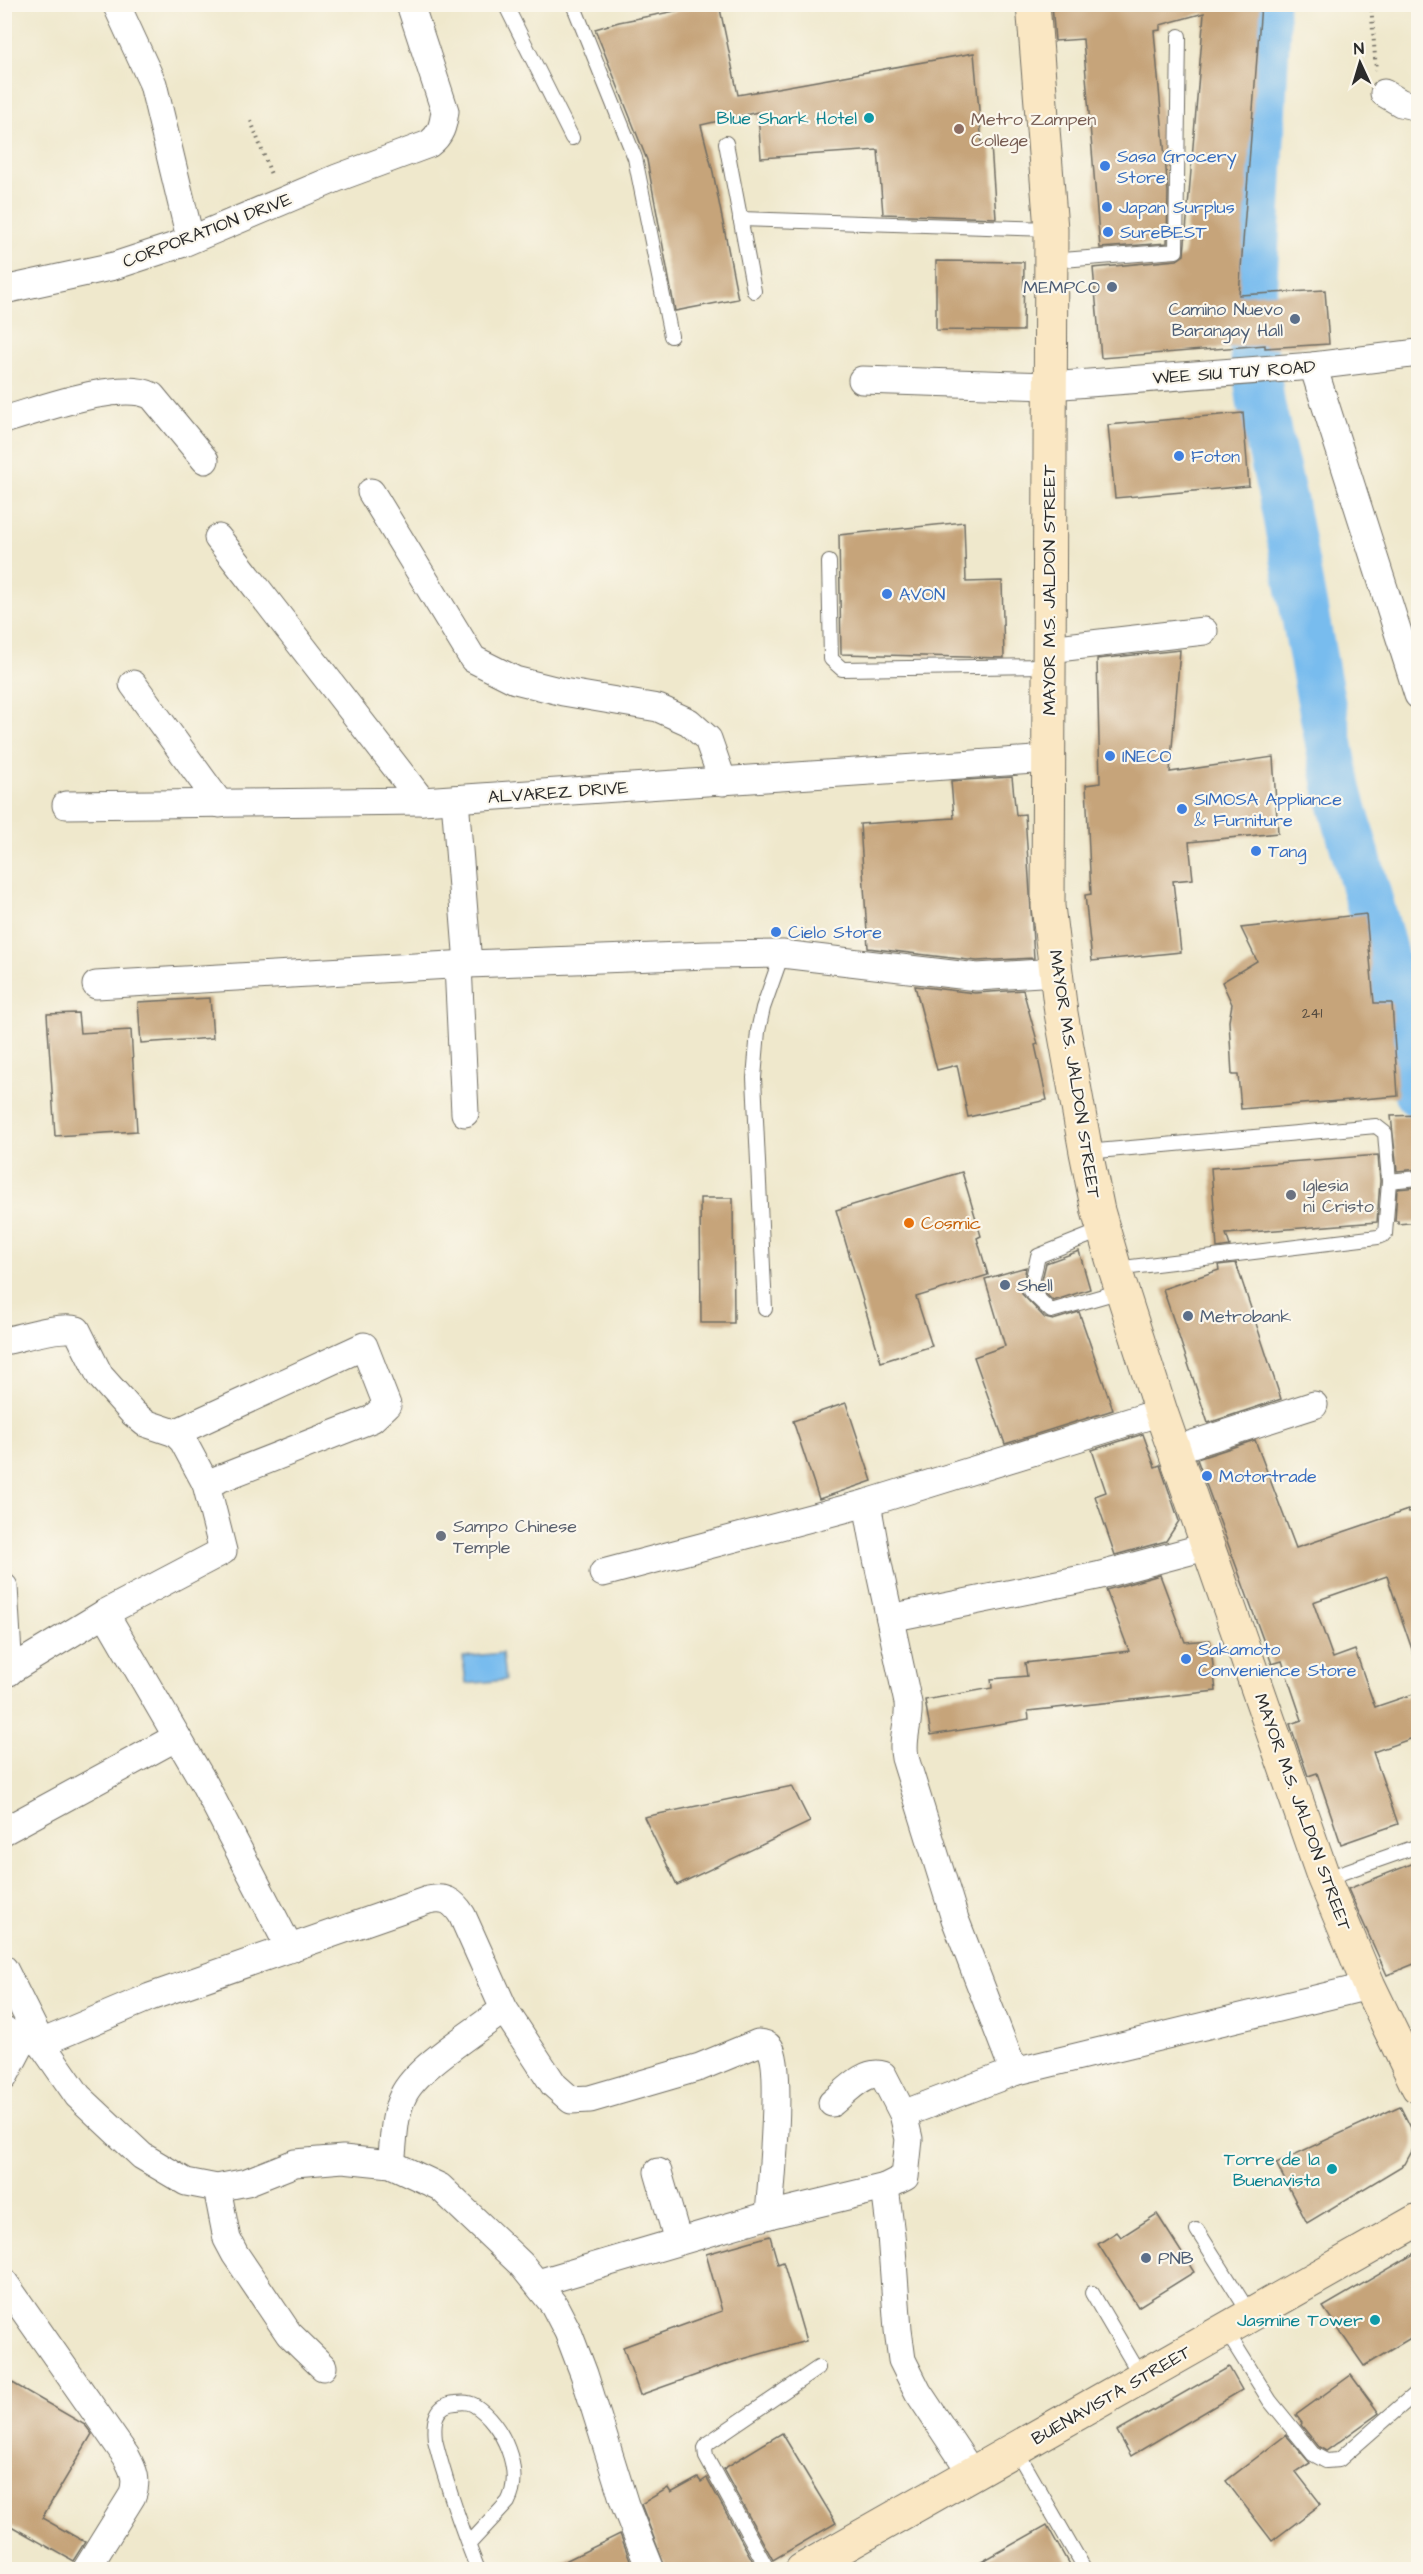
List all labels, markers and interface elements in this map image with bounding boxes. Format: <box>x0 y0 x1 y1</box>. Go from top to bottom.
north arrow <box>1330 33 1390 93</box>
text: N <box>1353 38 1365 60</box>
place label: Blue Shark Hotel <box>717 106 857 131</box>
place label: Metro Zampen College <box>971 107 1096 154</box>
marker: Blue Shark Hotel <box>862 111 876 125</box>
marker: Metro Zampen College <box>952 122 966 136</box>
place label: Sasa Grocery Store <box>1117 144 1237 190</box>
marker: Sasa Grocery Store <box>1098 159 1112 173</box>
street label: CORPORATION DRIVE <box>119 187 296 274</box>
place label: Japan Surplus <box>1119 195 1235 220</box>
marker: Japan Surplus <box>1100 200 1114 214</box>
place label: SureBEST <box>1120 220 1207 245</box>
marker: SureBEST <box>1101 225 1115 239</box>
place label: MEMPCO <box>1023 275 1100 300</box>
marker: MEMPCO <box>1105 280 1119 294</box>
place label: Camino Nuevo Barangay Hall <box>1168 297 1283 344</box>
marker: Camino Nuevo Barangay Hall <box>1288 312 1302 326</box>
street label: WEE SIU TUY ROAD <box>1152 354 1317 391</box>
place label: Foton <box>1191 444 1240 469</box>
marker: Foton <box>1172 449 1186 463</box>
street label: MAYOR M.S. JALDON STREET <box>1037 464 1062 715</box>
place label: AVON <box>899 582 945 607</box>
marker: AVON <box>880 587 894 601</box>
place label: INECO <box>1122 744 1171 769</box>
marker: INECO <box>1103 749 1117 763</box>
street label: ALVAREZ DRIVE <box>487 775 629 810</box>
place label: SIMOSA Appliance & Furniture <box>1194 787 1342 833</box>
marker: SIMOSA Appliance & Furniture <box>1175 802 1189 816</box>
place label: Tang <box>1268 839 1307 865</box>
marker: Tang <box>1249 844 1263 858</box>
place label: Cielo Store <box>788 920 882 945</box>
marker: Cielo Store <box>769 925 783 939</box>
street label: MAYOR M.S. JALDON STREET <box>1043 948 1107 1201</box>
house number: 241 <box>1302 1003 1322 1024</box>
place label: Iglesia ni Cristo <box>1303 1173 1374 1219</box>
marker: Iglesia ni Cristo <box>1284 1188 1298 1202</box>
place label: Cosmic <box>921 1211 981 1236</box>
marker: Cosmic <box>902 1216 916 1230</box>
place label: Shell <box>1017 1273 1053 1298</box>
marker: Shell <box>998 1278 1012 1292</box>
place label: Metrobank <box>1200 1304 1291 1329</box>
marker: Metrobank <box>1181 1309 1195 1323</box>
place label: Motortrade <box>1219 1464 1317 1489</box>
marker: Motortrade <box>1200 1469 1214 1483</box>
place label: Sampo Chinese Temple <box>453 1514 577 1560</box>
marker: Sampo Chinese Temple <box>434 1529 448 1543</box>
place label: Sakamoto Convenience Store <box>1198 1637 1357 1683</box>
marker: Sakamoto Convenience Store <box>1179 1652 1193 1666</box>
street label: MAYOR M.S. JALDON STREET <box>1248 1690 1357 1935</box>
place label: Torre de la Buenavista <box>1224 2147 1320 2193</box>
marker: Torre de la Buenavista <box>1325 2162 1339 2176</box>
place label: PNB <box>1158 2246 1194 2271</box>
marker: PNB <box>1139 2251 1153 2265</box>
place label: Jasmine Tower <box>1237 2308 1363 2333</box>
marker: Jasmine Tower <box>1368 2313 1382 2327</box>
street label: BUENAVISTA STREET <box>1027 2339 1196 2451</box>

